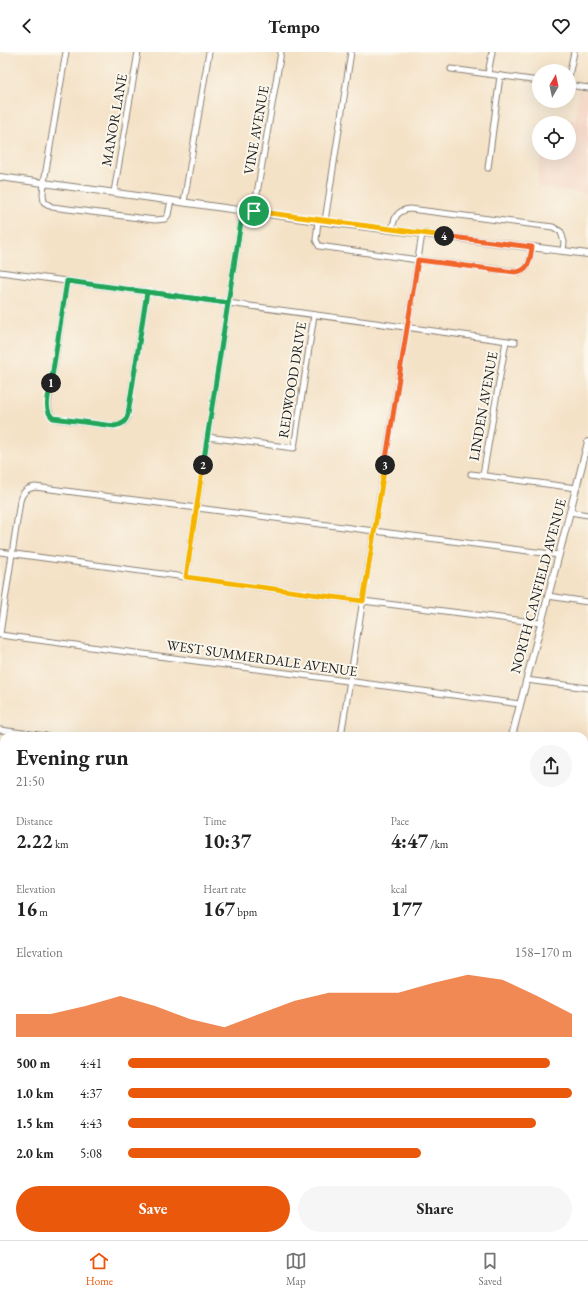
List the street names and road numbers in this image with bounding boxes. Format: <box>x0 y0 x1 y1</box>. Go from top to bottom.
street label: MANOR LANE <box>97 72 131 168</box>
street label: VINE AVENUE <box>239 84 273 176</box>
street label: REDWOOD DRIVE <box>274 320 310 439</box>
street label: LINDEN AVENUE <box>465 350 501 462</box>
street label: NORTH CANFIELD AVENUE <box>506 496 570 675</box>
street label: WEST SUMMERDALE AVENUE <box>165 636 359 680</box>

